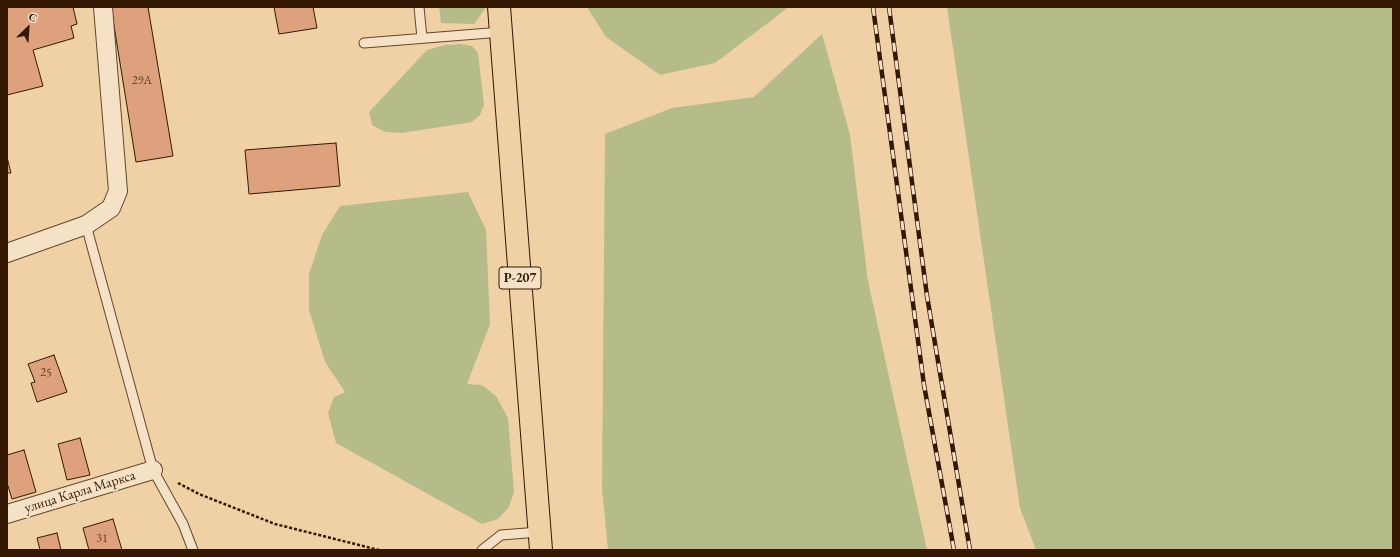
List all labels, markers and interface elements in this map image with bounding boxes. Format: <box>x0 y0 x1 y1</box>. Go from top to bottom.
north arrow <box>8 8 48 48</box>
text: С <box>27 9 40 25</box>
house number: 29А <box>132 74 152 88</box>
road number: Р-207 <box>499 267 541 289</box>
house number: 25 <box>40 366 52 380</box>
street label: улица Карла Маркса <box>23 467 137 517</box>
house number: 31 <box>96 532 108 546</box>

